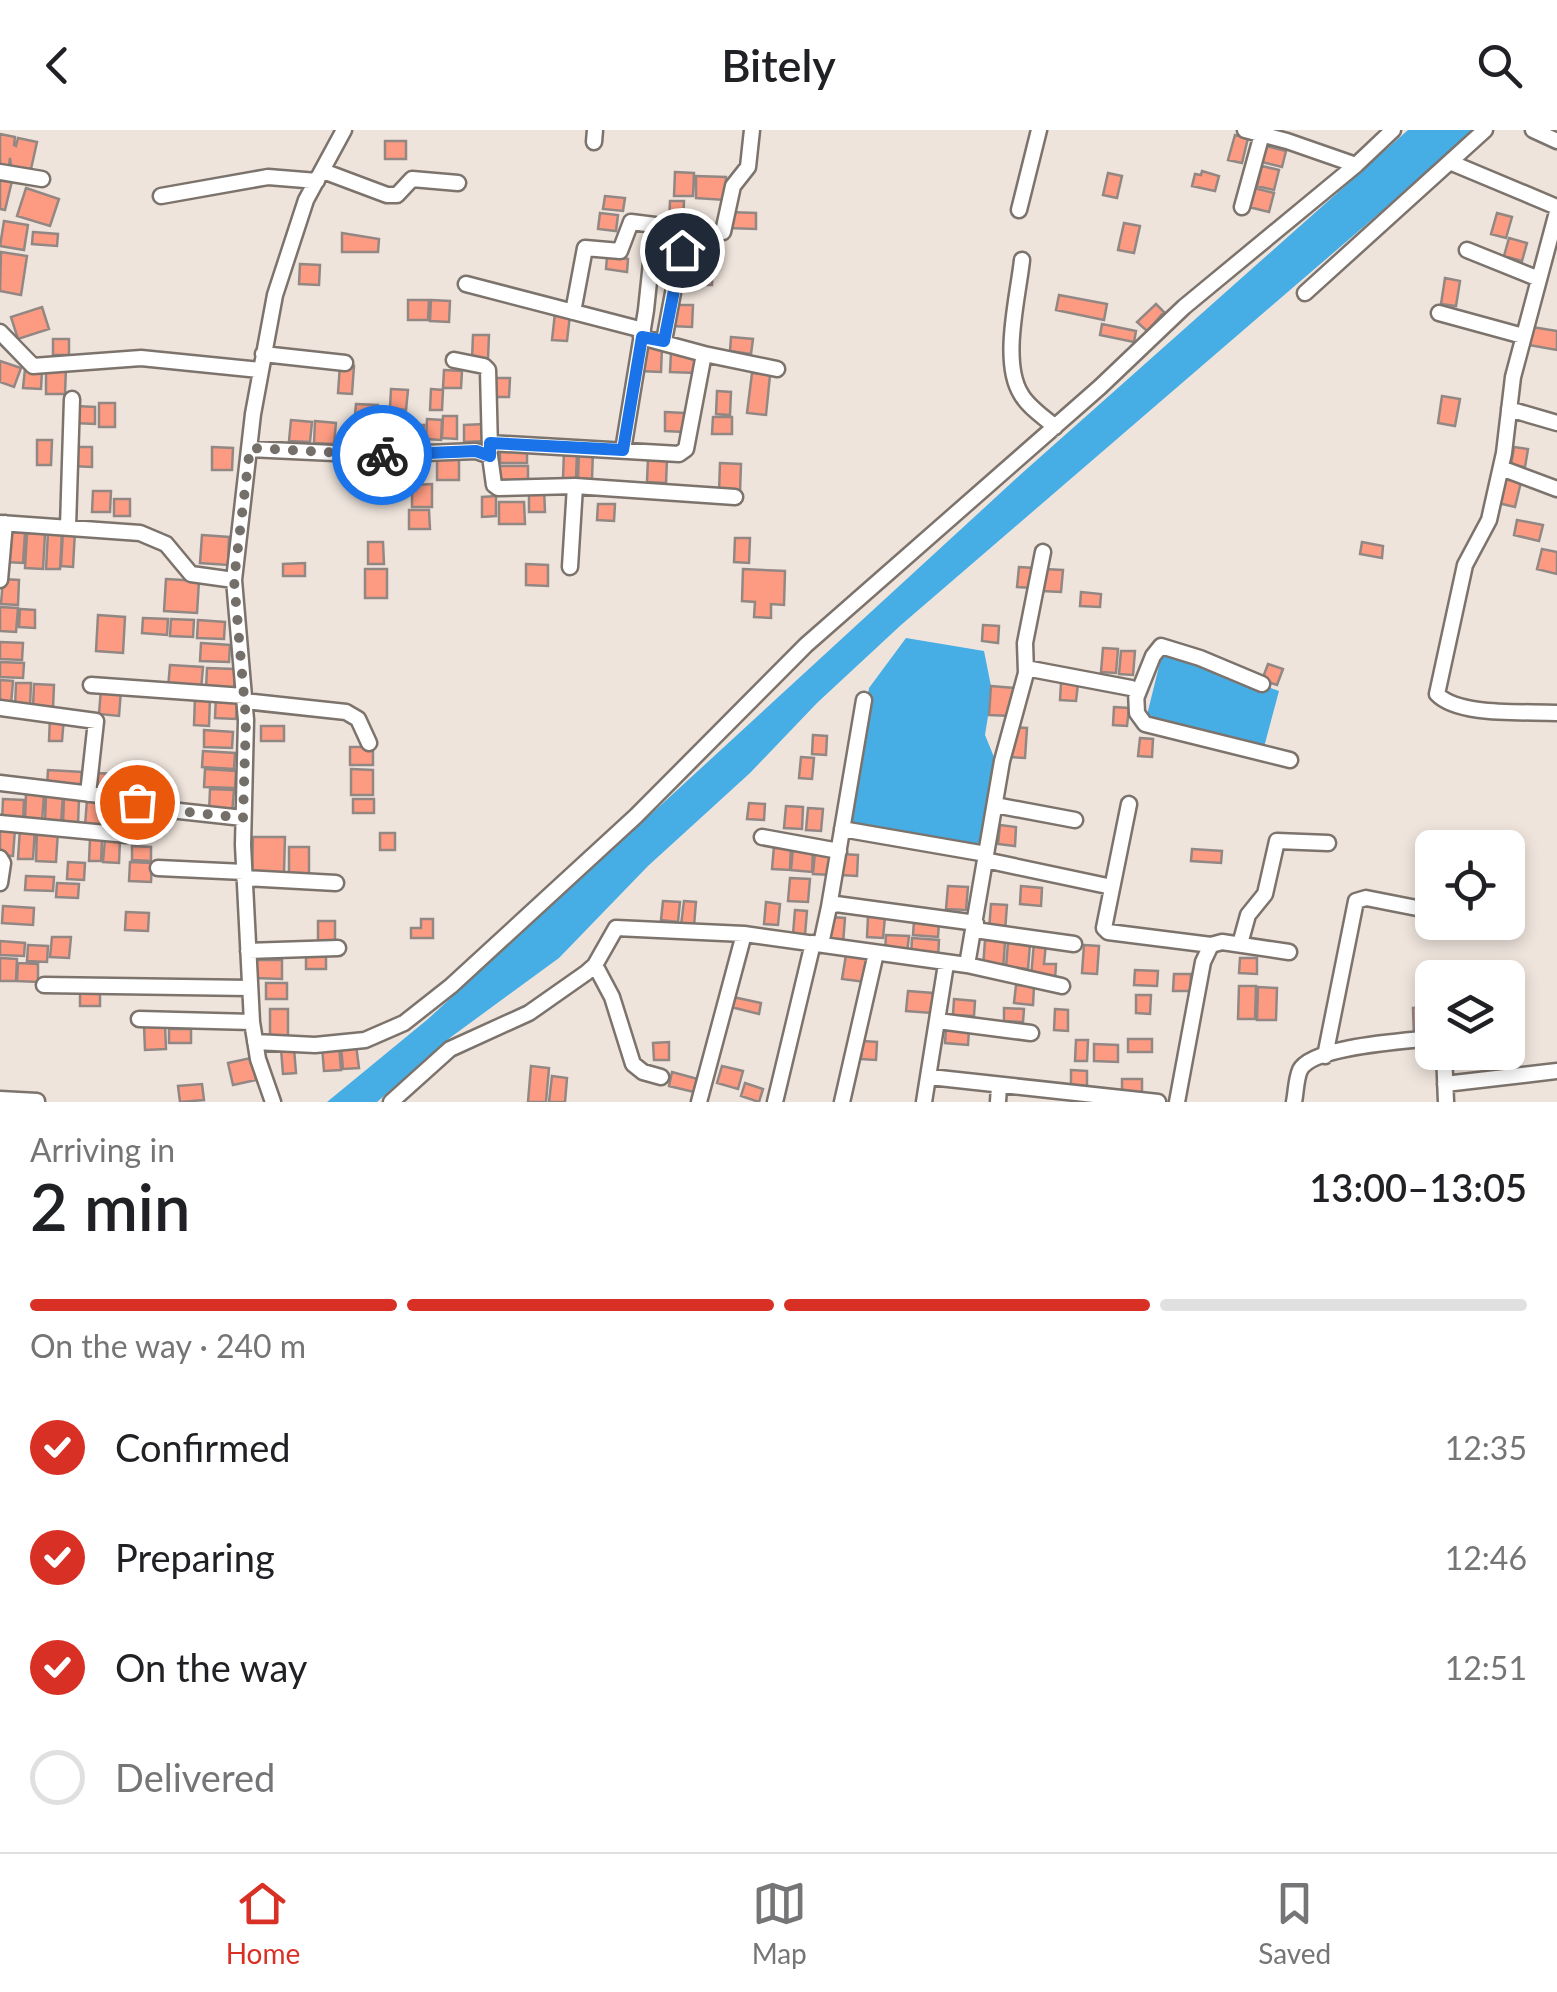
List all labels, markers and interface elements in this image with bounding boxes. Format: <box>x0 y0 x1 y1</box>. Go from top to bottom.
icon: back <box>30 38 85 93</box>
text: Bitely <box>721 38 836 92</box>
icon: search <box>1472 38 1527 93</box>
pin <box>640 208 725 293</box>
icon: home <box>655 223 710 278</box>
courier <box>332 405 432 505</box>
icon: bike <box>355 428 410 483</box>
pin <box>95 760 180 845</box>
icon: bag <box>110 775 165 830</box>
map controls <box>1415 830 1525 1070</box>
button: locate <box>1415 830 1525 940</box>
button: layers <box>1415 960 1525 1070</box>
text: Arriving in <box>30 1130 175 1169</box>
text: 13:00–13:05 <box>1309 1164 1527 1210</box>
text: 2 min <box>30 1167 190 1245</box>
text: On the way · 240 m <box>30 1326 306 1365</box>
icon: check <box>30 1420 85 1475</box>
text: Confirmed <box>115 1424 291 1470</box>
text: 12:35 <box>1445 1428 1527 1467</box>
icon: check <box>30 1530 85 1585</box>
text: Preparing <box>115 1534 275 1580</box>
text: 12:46 <box>1445 1538 1527 1577</box>
icon: check <box>30 1640 85 1695</box>
text: On the way <box>115 1644 307 1690</box>
text: 12:51 <box>1445 1648 1527 1687</box>
text: Delivered <box>115 1754 275 1800</box>
tab: Home <box>226 1876 300 1970</box>
tab: Map <box>752 1876 807 1970</box>
tab: Saved <box>1258 1876 1331 1970</box>

